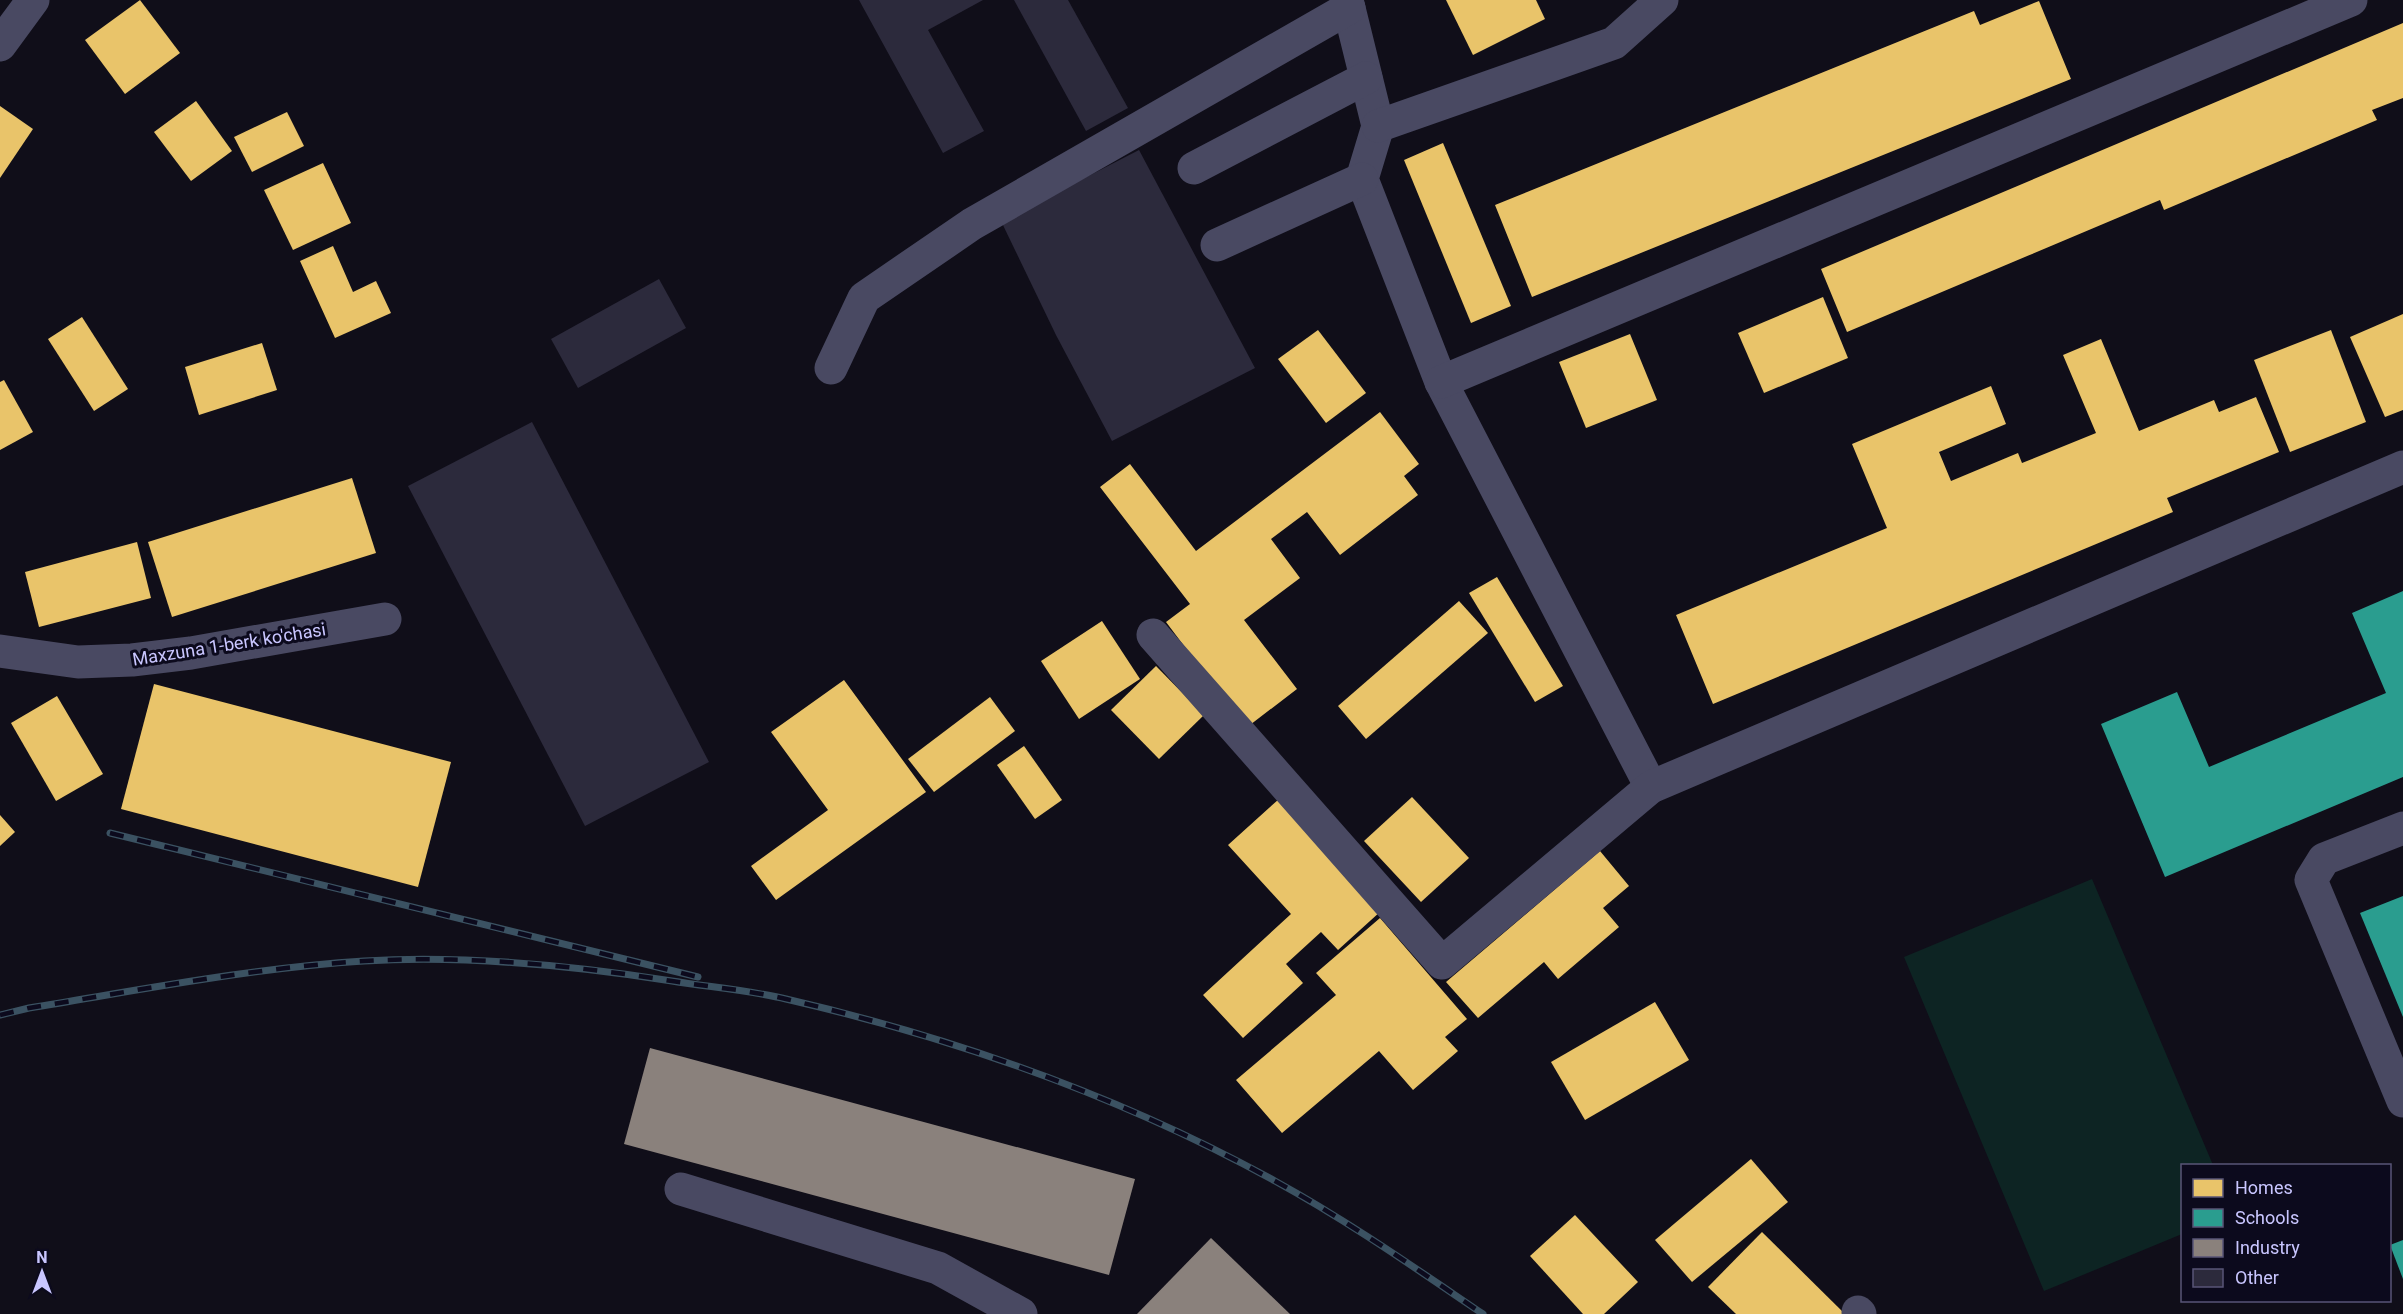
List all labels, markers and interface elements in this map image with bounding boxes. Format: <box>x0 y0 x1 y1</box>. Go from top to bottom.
street label: Maxzuna 1-berk ko'chasi <box>131 618 327 670</box>
legend <box>2181 1164 2391 1302</box>
text: Homes <box>2235 1177 2293 1198</box>
text: Schools <box>2235 1207 2299 1228</box>
text: Industry <box>2235 1237 2300 1258</box>
north arrow <box>12 1242 72 1302</box>
text: N <box>36 1248 48 1267</box>
text: Other <box>2235 1267 2279 1288</box>

